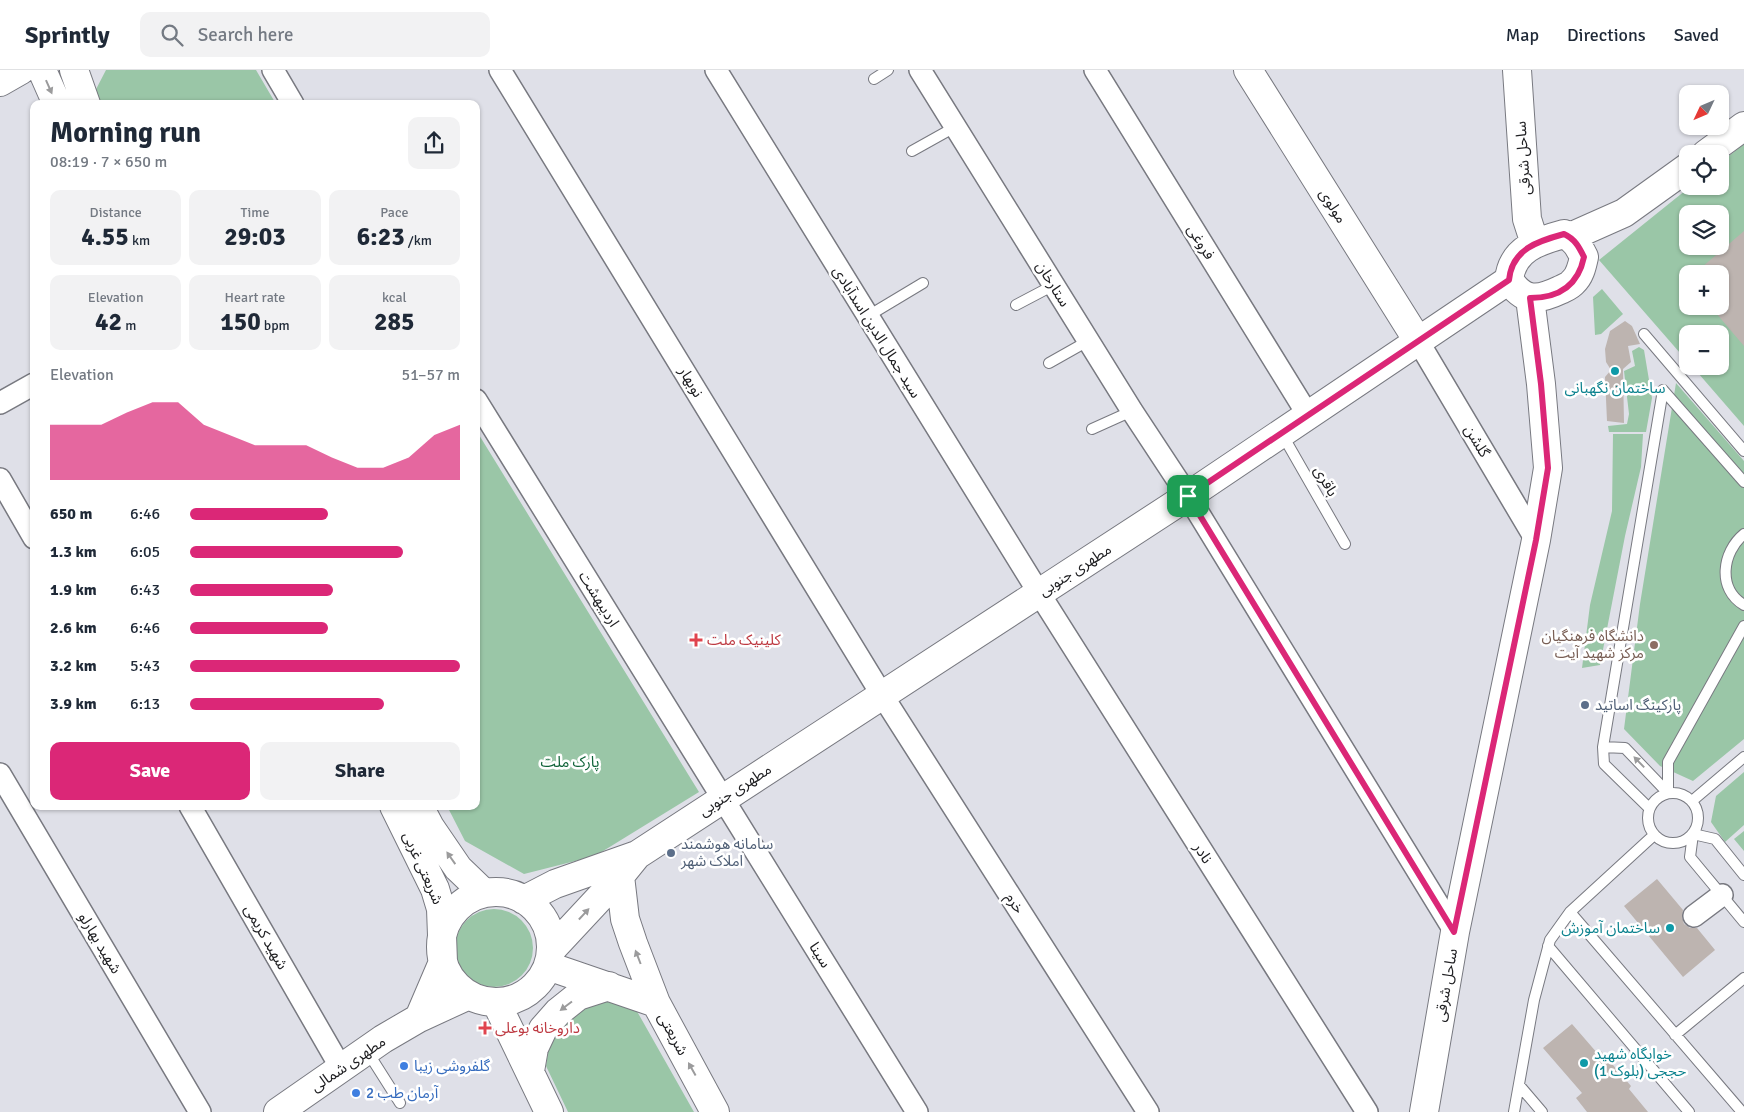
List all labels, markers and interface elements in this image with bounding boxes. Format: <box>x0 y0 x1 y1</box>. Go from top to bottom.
search box <box>140 12 490 57</box>
text: Sprintly <box>25 20 110 50</box>
icon: search <box>158 21 186 49</box>
text: Search here <box>198 23 294 47</box>
text: Map <box>1506 24 1539 46</box>
text: Directions <box>1567 24 1646 46</box>
text: Saved <box>1674 24 1719 46</box>
one-way arrow <box>46 80 54 94</box>
north arrow <box>1679 85 1729 135</box>
map controls <box>1679 85 1729 375</box>
text: Morning run <box>50 116 201 150</box>
button: share <box>408 117 460 169</box>
street label: ساحل شرقی <box>1511 120 1535 196</box>
button: locate <box>1679 145 1729 195</box>
text: 08:19 · 7 × 650 m <box>50 152 167 172</box>
street label: مولوی <box>1315 185 1351 227</box>
text: Distance <box>90 204 142 221</box>
text: Time <box>241 204 269 221</box>
text: Pace <box>380 204 408 221</box>
button: layers <box>1679 205 1729 255</box>
text: 4.55 <box>81 221 129 252</box>
text: 29:03 <box>224 221 286 252</box>
text: 6:23 <box>357 221 405 252</box>
street label: فروغی <box>1183 221 1219 263</box>
text: km <box>129 232 150 249</box>
text: /km <box>405 232 432 249</box>
street label: ستارخان <box>1032 258 1074 310</box>
street label: سید جمال الدین اسدآبادی <box>829 263 925 402</box>
button: + <box>1679 265 1729 315</box>
text: Elevation <box>88 289 144 306</box>
text: Heart rate <box>225 289 285 306</box>
text: kcal <box>382 289 407 306</box>
text: 42 <box>95 306 122 337</box>
text: 150 <box>220 306 261 337</box>
text: 285 <box>374 306 415 337</box>
text: m <box>122 317 136 334</box>
text: bpm <box>261 317 290 334</box>
button: − <box>1679 325 1729 375</box>
street label: نوبهار <box>674 363 707 401</box>
text: Elevation <box>50 365 114 385</box>
text: 51–57 m <box>402 365 460 385</box>
marker: ساختمان نگهبانی <box>1609 365 1621 377</box>
place label: ساختمان نگهبانی <box>1564 379 1666 397</box>
street label: گلشن <box>1460 422 1494 461</box>
street label: باقری <box>1310 462 1342 500</box>
pin <box>1167 475 1209 517</box>
icon: arrive <box>1174 482 1202 510</box>
text: 650 m <box>50 504 92 524</box>
text: 6:46 <box>130 504 160 524</box>
street label: مطهری جنوبی <box>1035 540 1115 600</box>
text: 1.3 km <box>50 542 97 562</box>
text: 6:05 <box>130 542 160 562</box>
street label: اردیبهشت <box>575 568 623 630</box>
text: 1.9 km <box>50 580 97 600</box>
text: 6:43 <box>130 580 160 600</box>
text: 2.6 km <box>50 618 97 638</box>
text: 6:46 <box>130 618 160 638</box>
place label: دانشگاه فرهنگیان مرکز شهید آیت <box>1541 627 1644 662</box>
place label: کلینیک ملت <box>707 631 782 649</box>
marker: کلینیک ملت <box>689 633 703 647</box>
marker: دانشگاه فرهنگیان مرکز شهید آیت <box>1648 639 1660 651</box>
text: 3.2 km <box>50 656 97 676</box>
text: 5:43 <box>130 656 160 676</box>
text: 3.9 km <box>50 694 97 714</box>
text: 6:13 <box>130 694 160 714</box>
place label: پارکینگ اساتید <box>1595 696 1681 715</box>
marker: پارکینگ اساتید <box>1579 699 1591 711</box>
button: Save <box>50 742 250 800</box>
button: Share <box>260 742 460 800</box>
park label: پارک ملت <box>541 753 599 772</box>
one-way arrow <box>1633 757 1645 769</box>
street label: مطهری جنوبی <box>695 760 775 820</box>
street label: شریعتی غربی <box>399 829 447 907</box>
place label: سامانه هوشمند املاک شهر <box>680 835 773 870</box>
street label: نادر <box>1189 838 1216 867</box>
marker: سامانه هوشمند املاک شهر <box>665 847 677 859</box>
one-way arrow <box>446 851 456 864</box>
street label: خرم <box>1000 889 1028 918</box>
street label: شهید کریمی <box>240 901 292 973</box>
one-way arrow <box>578 908 590 920</box>
street label: شهید بهارلو <box>75 909 125 977</box>
place label: ساختمان آموزش <box>1561 919 1660 937</box>
marker: ساختمان آموزش <box>1664 922 1676 934</box>
street label: سینا <box>805 939 835 971</box>
street label: ساحل شرقی <box>1431 947 1461 1023</box>
one-way arrow <box>634 949 642 964</box>
one-way arrow <box>559 1000 572 1011</box>
street label: شریعتی <box>654 1009 692 1059</box>
place label: داروخانه بوعلی <box>495 1019 580 1037</box>
marker: داروخانه بوعلی <box>479 1022 491 1034</box>
street label: مطهری شمالی <box>307 1032 389 1096</box>
place label: خوابگاه شهید حججی (بلوک 1) <box>1594 1045 1687 1080</box>
place label: گلفروشی زیبا <box>414 1057 491 1075</box>
marker: خوابگاه شهید حججی (بلوک 1) <box>1578 1057 1590 1069</box>
marker: گلفروشی زیبا <box>398 1060 410 1072</box>
one-way arrow <box>688 1062 696 1076</box>
place label: آرمان طب 2 <box>366 1084 439 1102</box>
marker: آرمان طب 2 <box>350 1087 362 1099</box>

